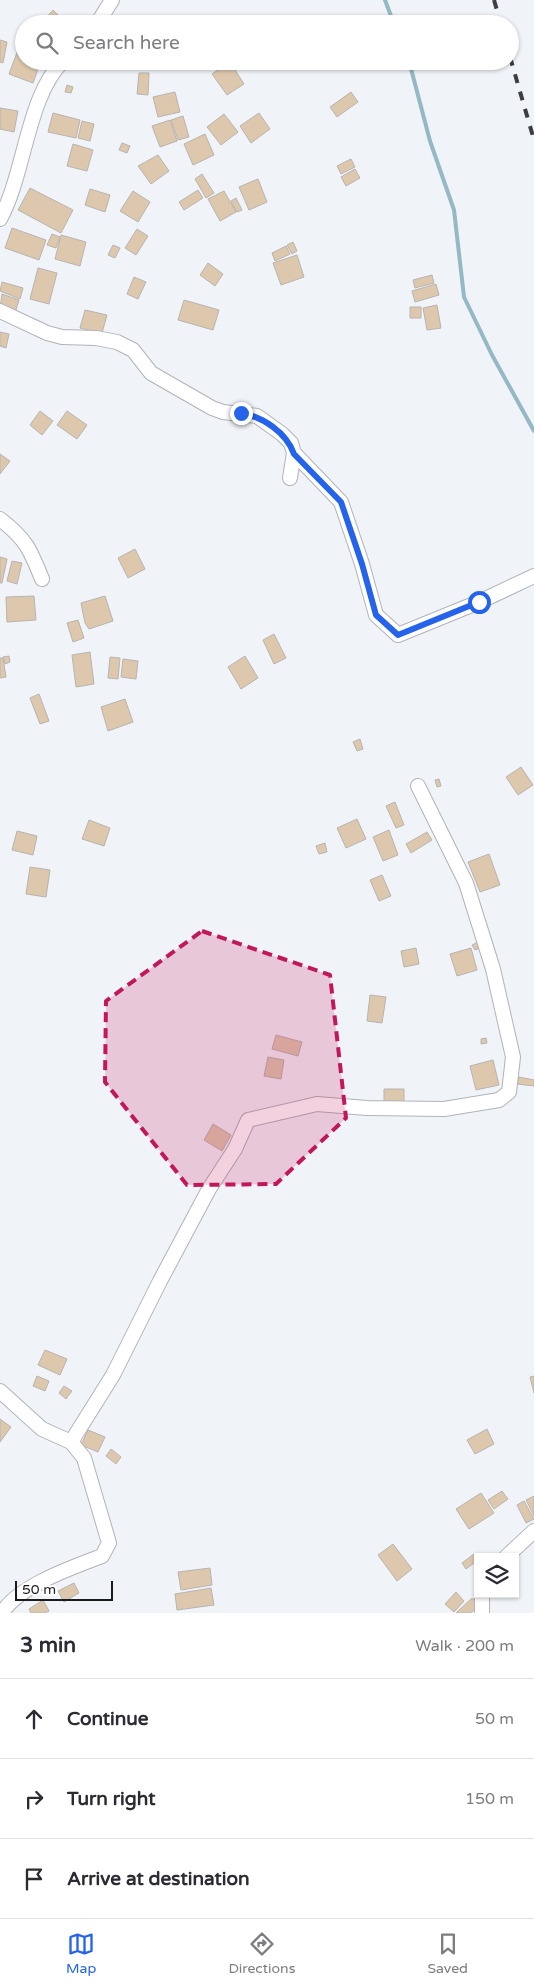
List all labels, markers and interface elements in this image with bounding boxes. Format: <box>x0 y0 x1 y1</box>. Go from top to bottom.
search box <box>15 15 519 70</box>
icon: search <box>33 29 61 57</box>
text: Search here <box>73 32 180 54</box>
route end <box>230 402 253 425</box>
route start <box>468 591 491 614</box>
map controls <box>474 1553 519 1598</box>
button: layers <box>474 1553 519 1598</box>
scale bar <box>15 1578 112 1601</box>
text: 50 m <box>22 1581 56 1598</box>
text: 3 min <box>20 1633 76 1658</box>
text: Walk · 200 m <box>415 1636 514 1656</box>
icon: ahead <box>20 1705 48 1733</box>
text: Continue <box>67 1708 149 1730</box>
text: 50 m <box>475 1709 514 1729</box>
icon: right <box>20 1785 48 1813</box>
text: Turn right <box>67 1788 155 1810</box>
text: 150 m <box>465 1789 514 1809</box>
icon: arrive <box>20 1865 48 1893</box>
text: Arrive at destination <box>67 1868 250 1890</box>
tab: Map <box>66 1930 96 1977</box>
tab: Directions <box>228 1930 295 1977</box>
tab: Saved <box>427 1930 468 1977</box>

